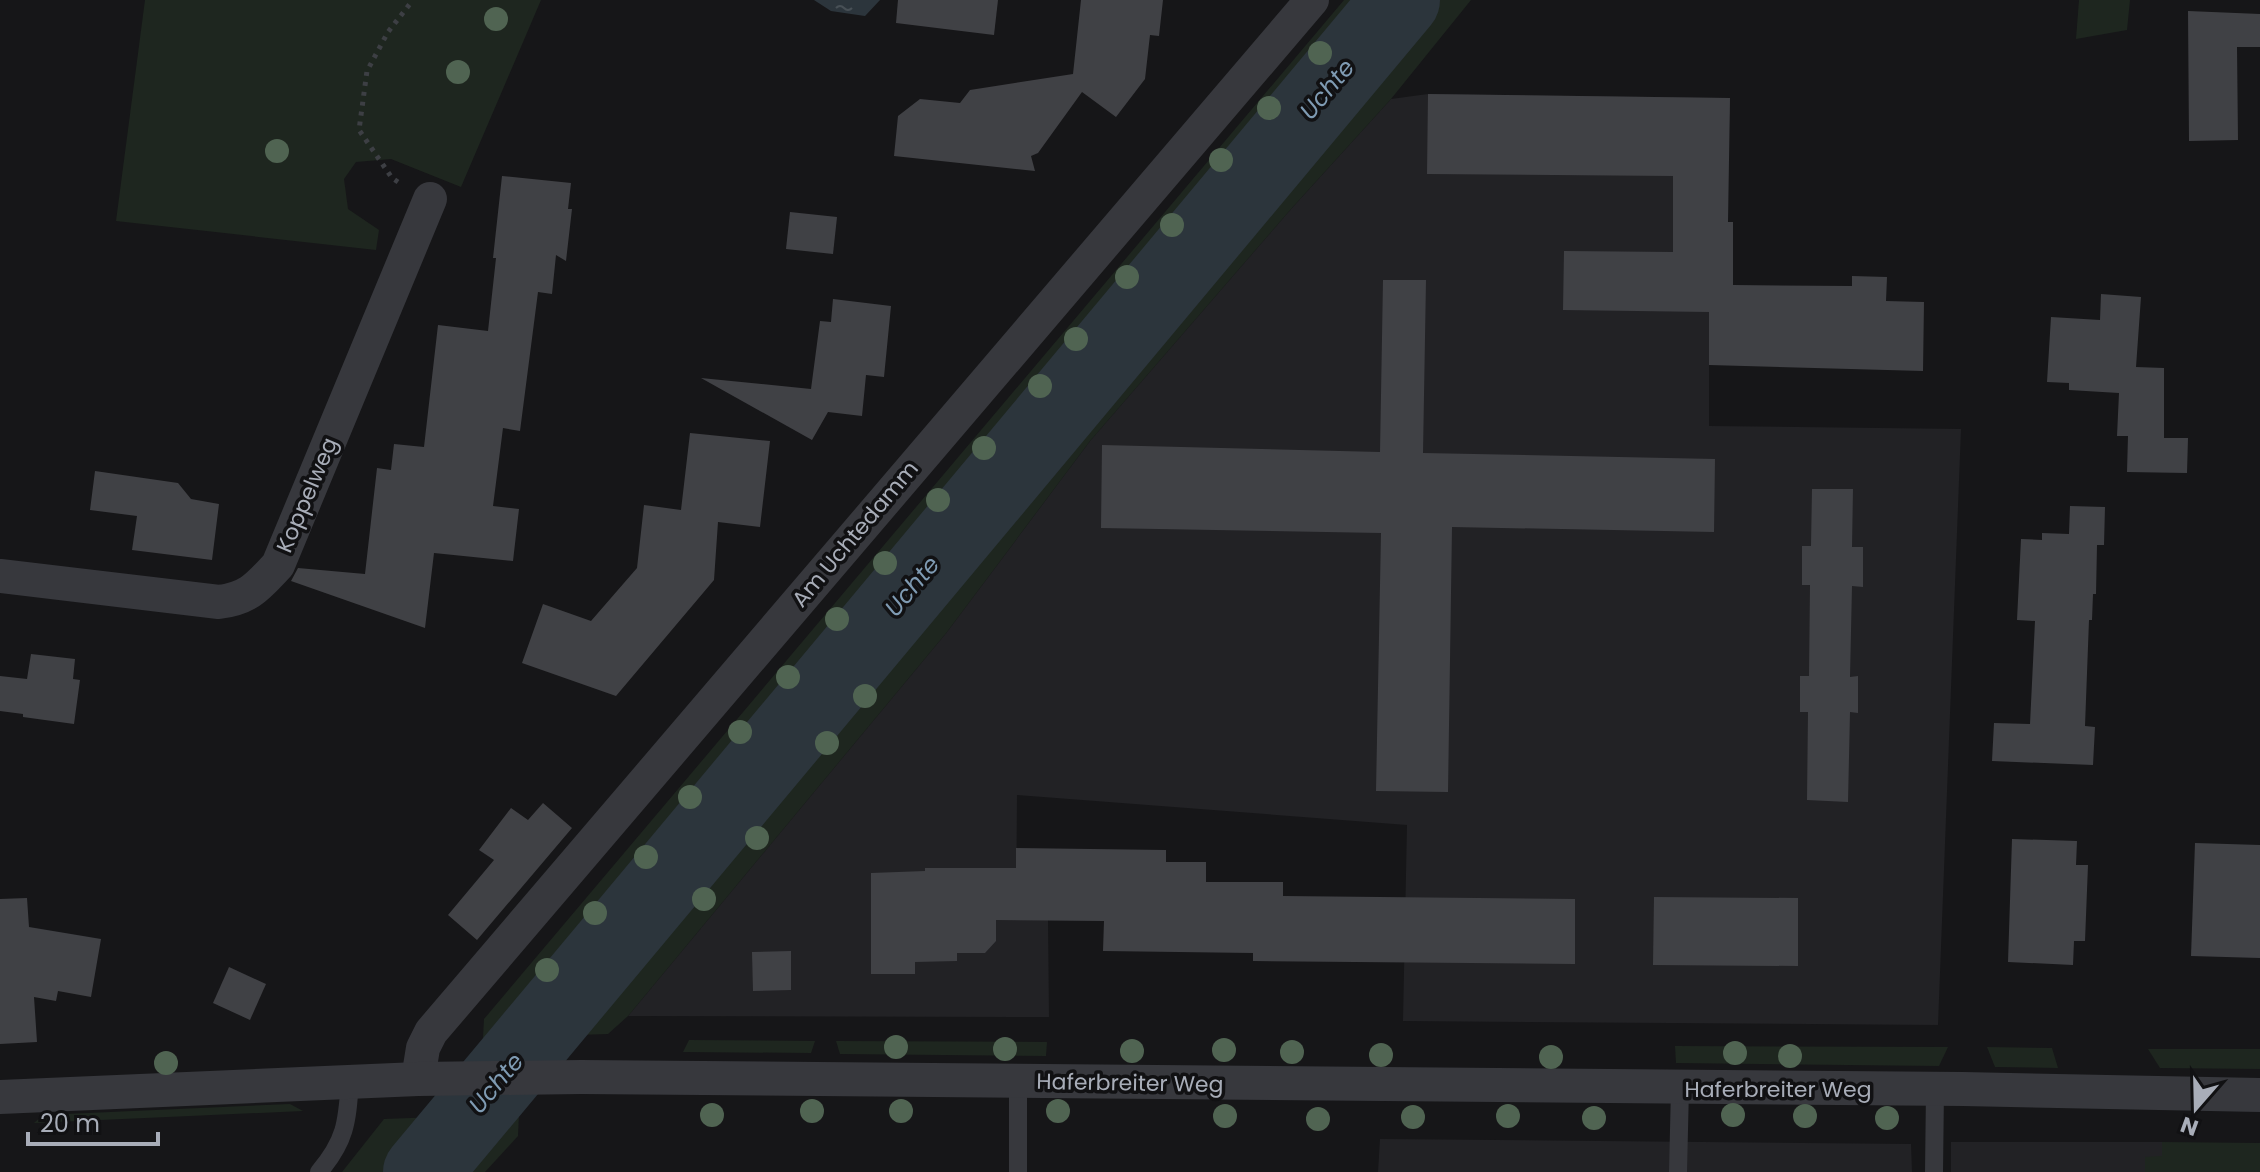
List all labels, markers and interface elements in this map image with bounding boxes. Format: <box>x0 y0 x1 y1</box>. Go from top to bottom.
water label: Uchte <box>1292 52 1362 126</box>
street label: Koppelweg <box>269 433 345 557</box>
street label: Am Uchtedamm <box>786 456 924 612</box>
water label: Uchte <box>879 550 945 622</box>
water label: Uchte <box>461 1046 531 1120</box>
street label: Haferbreiter Weg <box>1036 1066 1224 1100</box>
north arrow <box>2156 1068 2236 1148</box>
street label: Haferbreiter Weg <box>1684 1074 1872 1105</box>
scale bar <box>28 1096 158 1146</box>
text: 20 m <box>40 1107 100 1140</box>
text: N <box>2176 1109 2202 1144</box>

